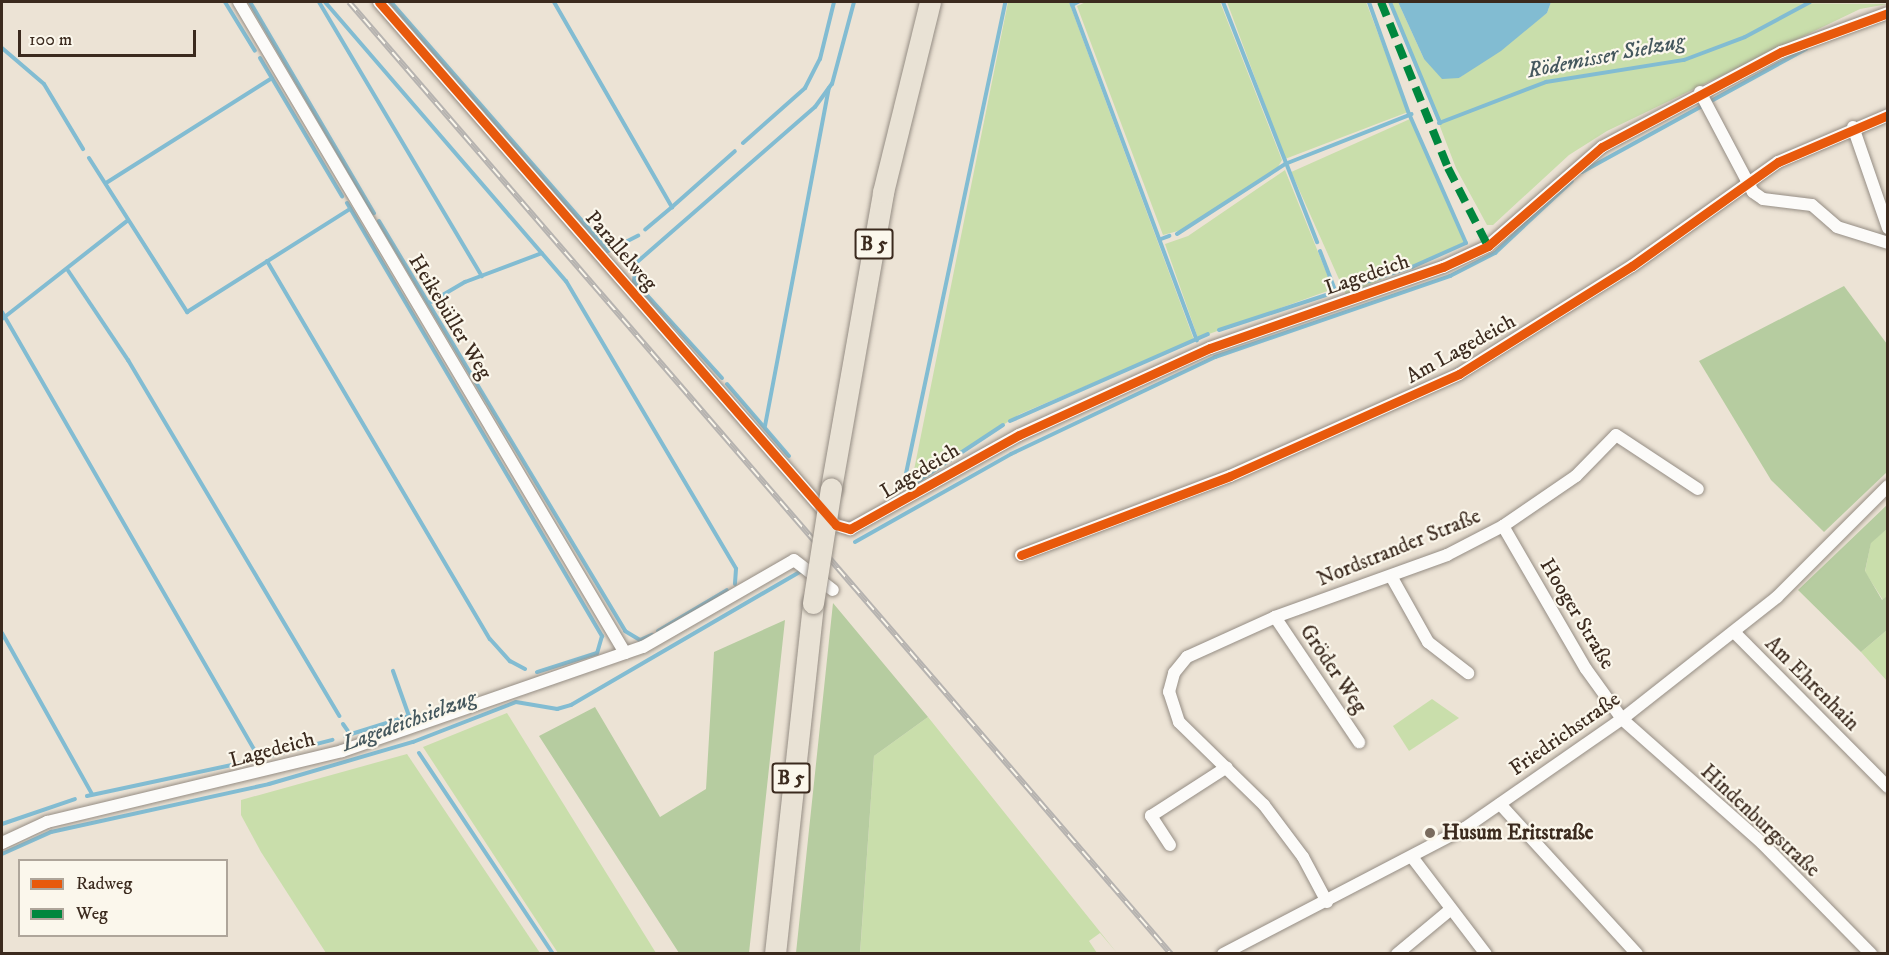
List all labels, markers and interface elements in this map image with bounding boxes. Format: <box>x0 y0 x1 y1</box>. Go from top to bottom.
scale bar <box>21 18 200 56</box>
water label: Rödemisser Sielzug <box>1525 28 1687 84</box>
text: 100 m <box>29 29 72 51</box>
street label: Parallelweg <box>579 206 663 296</box>
road number: B 5 <box>854 227 894 261</box>
street label: Lagedeich <box>1321 249 1413 301</box>
street label: Heikebüller Weg <box>403 250 497 384</box>
street label: Am Lagedeich <box>1402 309 1520 389</box>
street label: Lagedeich <box>876 438 964 504</box>
street label: Nordstrander Straße <box>1314 504 1484 592</box>
street label: Hooger Straße <box>1534 554 1620 674</box>
street label: Gröder Weg <box>1294 620 1372 718</box>
street label: Am Ehrenhain <box>1759 631 1865 737</box>
water label: Lagedeichsielzug <box>338 684 480 758</box>
street label: Friedrichstraße <box>1505 687 1625 781</box>
street label: Lagedeich <box>226 726 318 774</box>
street label: Hindenburgstraße <box>1695 759 1825 883</box>
road number: B 5 <box>772 761 810 795</box>
place label: Husum Eritstraße <box>1442 820 1593 846</box>
marker: Husum Eritstraße <box>1423 826 1437 840</box>
legend <box>18 859 228 937</box>
text: Radweg <box>76 873 132 895</box>
text: Weg <box>76 903 108 925</box>

